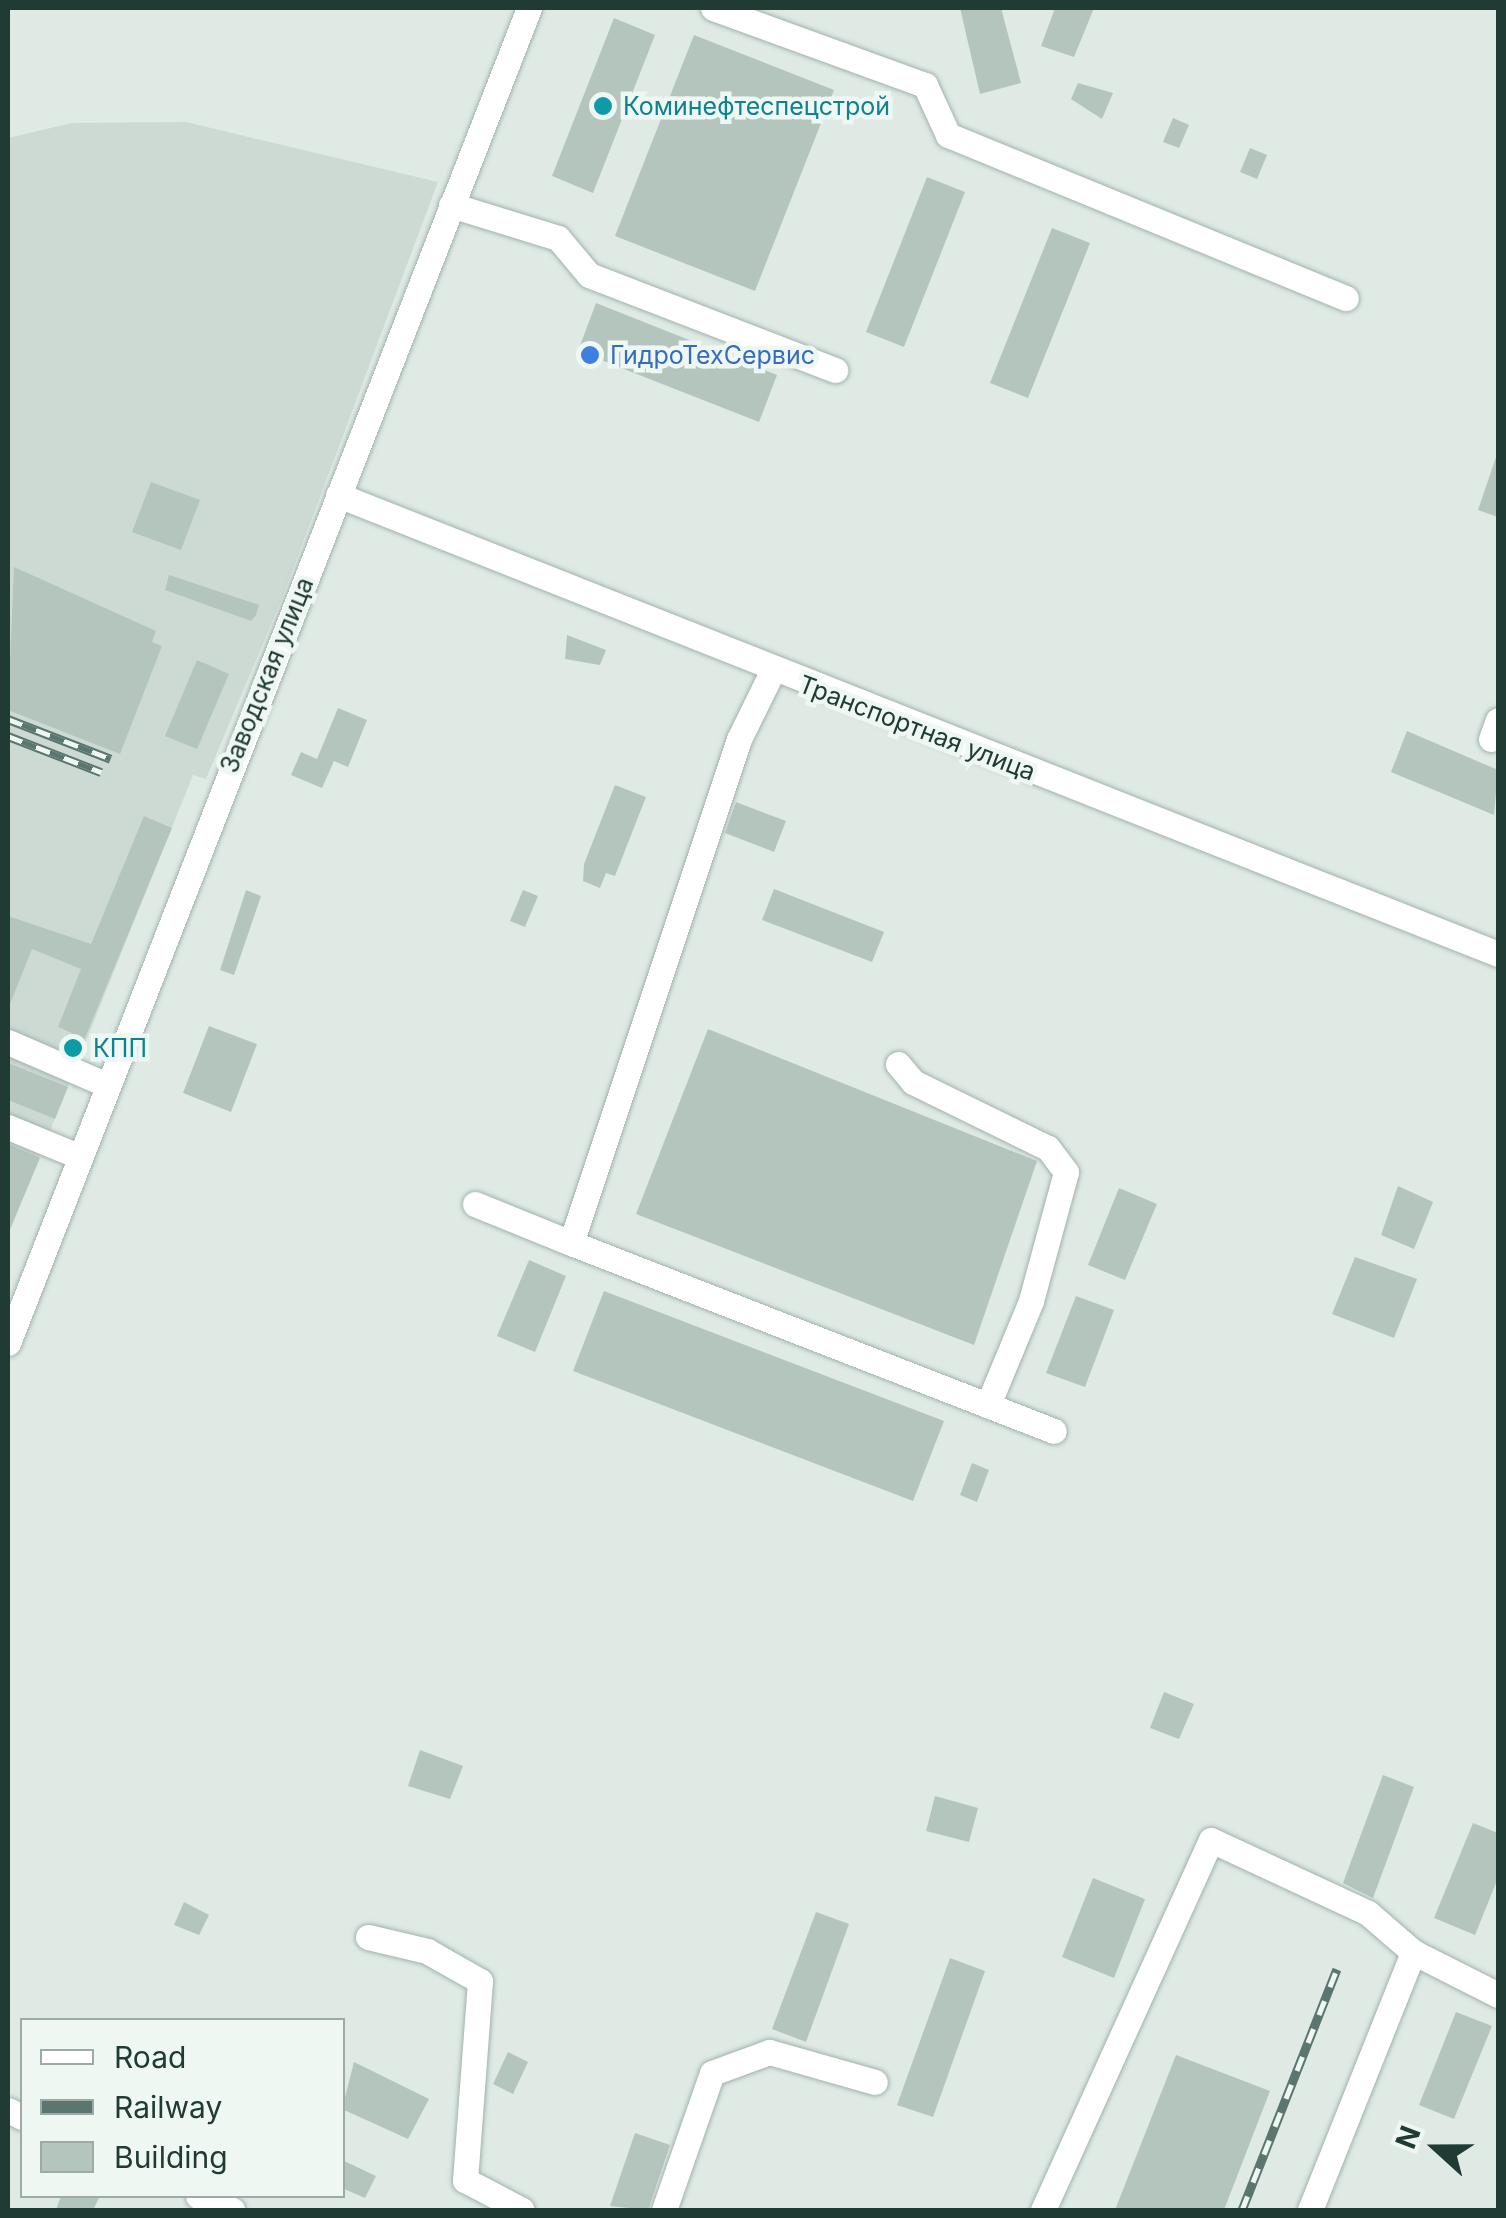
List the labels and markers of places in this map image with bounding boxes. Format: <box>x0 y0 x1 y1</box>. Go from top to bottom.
place label: Коминефтеспецстрой <box>623 91 890 121</box>
marker: Коминефтеспецстрой <box>592 95 614 117</box>
place label: ГидроТехСервис <box>610 340 815 370</box>
marker: ГидроТехСервис <box>579 344 601 366</box>
place label: КПП <box>93 1033 147 1063</box>
marker: КПП <box>62 1037 84 1059</box>

